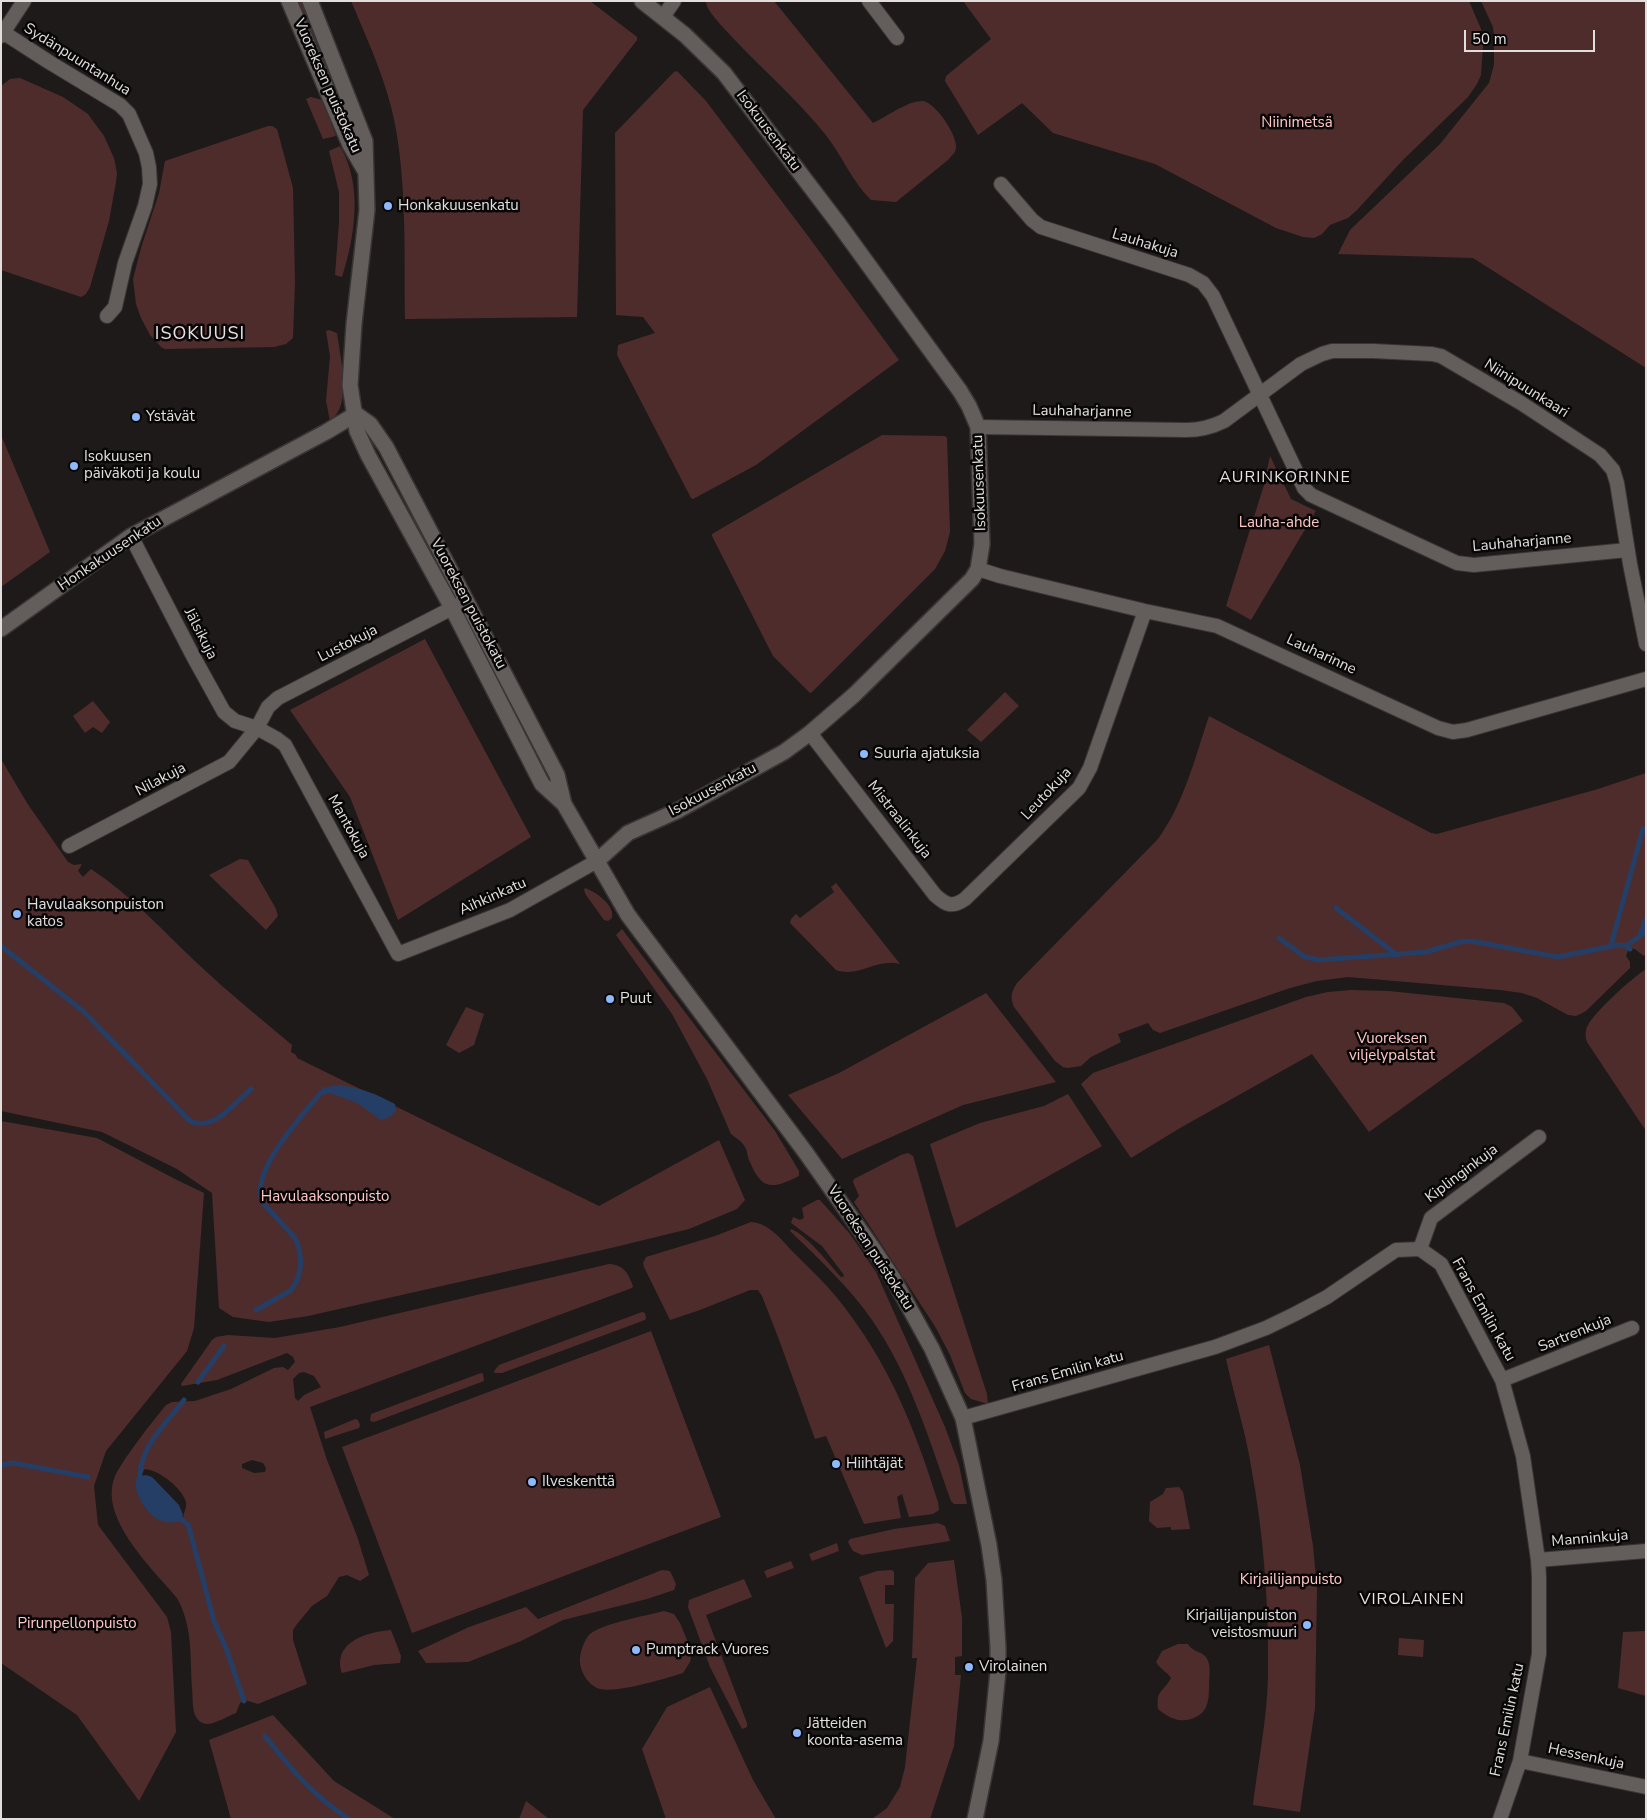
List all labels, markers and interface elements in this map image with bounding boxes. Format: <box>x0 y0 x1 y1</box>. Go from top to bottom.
street label: Vuoreksen puistokatu <box>289 16 365 156</box>
street label: Sydänpuuntanhua <box>20 20 134 100</box>
scale bar <box>1467 20 1598 52</box>
text: 50 m <box>1472 29 1507 49</box>
street label: Isokuusenkatu <box>732 87 804 175</box>
park label: Niinimetsä <box>1261 114 1333 132</box>
place label: Honkakuusenkatu <box>398 197 519 215</box>
marker: Honkakuusenkatu <box>382 200 394 212</box>
street label: Lauhakuja <box>1110 225 1180 263</box>
district label: ISOKUUSI <box>154 324 246 346</box>
street label: Niinipuunkaari <box>1480 356 1572 422</box>
street label: Lauhaharjanne <box>1032 402 1132 422</box>
place label: Ystävät <box>146 408 195 426</box>
marker: Ystävät <box>130 411 142 423</box>
street label: Isokuusenkatu <box>969 434 991 532</box>
place label: Isokuusen päiväkoti ja koulu <box>84 448 200 483</box>
marker: Isokuusen päiväkoti ja koulu <box>68 460 80 472</box>
district label: AURINKORINNE <box>1218 468 1352 488</box>
street label: Honkakuusenkatu <box>55 513 165 595</box>
park label: Lauha-ahde <box>1239 514 1319 532</box>
street label: Lauhaharjanne <box>1472 530 1572 556</box>
street label: Vuoreksen puistokatu <box>426 536 510 672</box>
street label: Jälsikuja <box>179 605 221 663</box>
street label: Lustokuja <box>315 621 381 667</box>
street label: Lauharinne <box>1283 631 1359 679</box>
place label: Suuria ajatuksia <box>874 745 980 763</box>
marker: Suuria ajatuksia <box>858 748 870 760</box>
street label: Nilakuja <box>133 759 189 801</box>
street label: Isokuusenkatu <box>666 759 760 821</box>
street label: Leutokuja <box>1018 764 1076 824</box>
street label: Mistraalinkuja <box>863 778 935 862</box>
street label: Mantokuja <box>323 792 373 862</box>
street label: Aihkinkatu <box>457 874 529 920</box>
place label: Havulaaksonpuiston katos <box>27 896 164 931</box>
marker: Havulaaksonpuiston katos <box>11 908 23 920</box>
place label: Puut <box>620 990 651 1008</box>
marker: Puut <box>604 993 616 1005</box>
park label: Vuoreksen viljelypalstat <box>1349 1030 1435 1065</box>
street label: Kiplinginkuja <box>1422 1141 1502 1207</box>
street label: Vuoreksen puistokatu <box>823 1182 917 1314</box>
park label: Havulaaksonpuisto <box>261 1188 389 1206</box>
street label: Frans Emilin katu <box>1447 1255 1519 1365</box>
street label: Sartrenkuja <box>1536 1311 1614 1357</box>
street label: Frans Emilin katu <box>1010 1347 1126 1397</box>
place label: Hiihtäjät <box>846 1455 903 1473</box>
marker: Hiihtäjät <box>830 1458 842 1470</box>
place label: Ilveskenttä <box>542 1473 615 1491</box>
marker: Ilveskenttä <box>526 1476 538 1488</box>
street label: Manninkuja <box>1551 1527 1629 1551</box>
park label: Kirjailijanpuisto <box>1240 1571 1342 1589</box>
district label: VIROLAINEN <box>1358 1590 1466 1610</box>
place label: Kirjailijanpuiston veistosmuuri <box>1186 1607 1297 1642</box>
park label: Pirunpellonpuisto <box>18 1615 136 1633</box>
marker: Kirjailijanpuiston veistosmuuri <box>1301 1619 1313 1631</box>
place label: Pumptrack Vuores <box>646 1641 769 1659</box>
marker: Pumptrack Vuores <box>630 1644 642 1656</box>
place label: Virolainen <box>979 1658 1047 1676</box>
marker: Virolainen <box>963 1661 975 1673</box>
street label: Frans Emilin katu <box>1487 1662 1529 1778</box>
place label: Jätteiden koonta-asema <box>807 1715 903 1750</box>
marker: Jätteiden koonta-asema <box>791 1727 803 1739</box>
street label: Hessenkuja <box>1546 1740 1626 1774</box>

